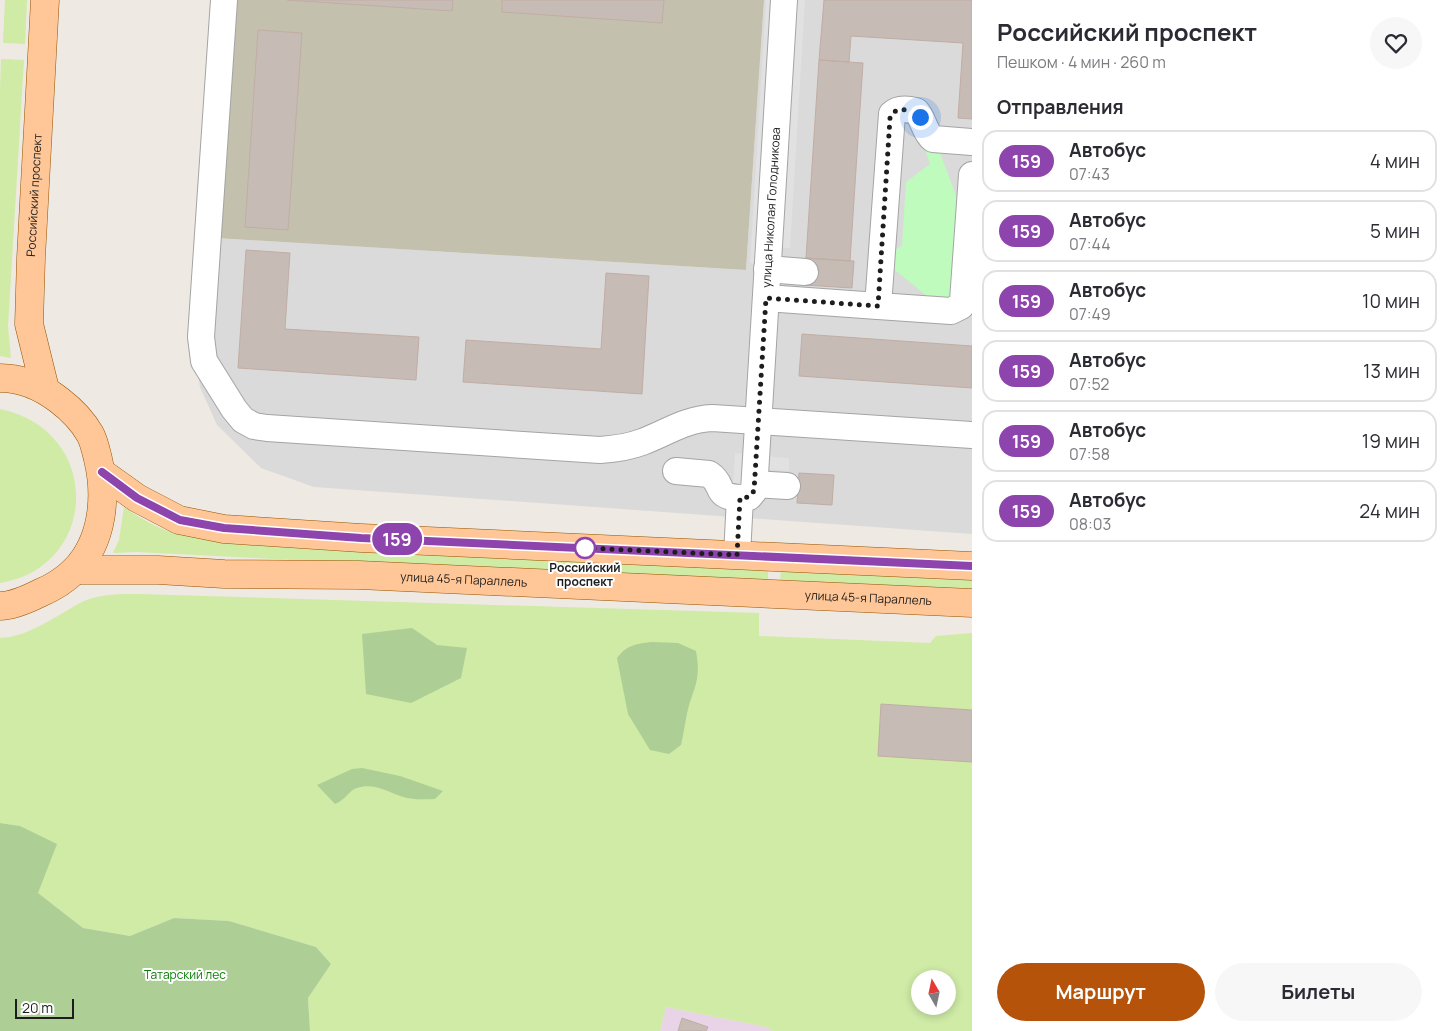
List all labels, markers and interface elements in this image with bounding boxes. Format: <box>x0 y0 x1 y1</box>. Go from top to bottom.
text: Российский проспект <box>997 15 1257 48</box>
button: heart <box>1370 17 1422 69</box>
text: Пешком · 4 мин · 260 m <box>997 51 1166 73</box>
text: Отправления <box>997 94 1124 120</box>
your location <box>908 105 933 130</box>
street label: улица Николая Голодникова <box>757 127 784 288</box>
street label: Российский проспект <box>22 133 46 257</box>
text: Автобус <box>1069 137 1146 163</box>
text: 4 мин <box>1370 148 1420 174</box>
text: 159 <box>1012 149 1041 173</box>
text: 07:43 <box>1069 163 1110 185</box>
text: Автобус <box>1069 207 1146 233</box>
text: 5 мин <box>1370 218 1420 244</box>
text: 159 <box>1012 219 1041 243</box>
text: 07:44 <box>1069 233 1111 255</box>
text: Автобус <box>1069 277 1146 303</box>
text: 10 мин <box>1362 288 1420 314</box>
text: 159 <box>1012 289 1041 313</box>
text: 07:49 <box>1069 303 1111 325</box>
text: Автобус <box>1069 347 1146 373</box>
text: 13 мин <box>1363 358 1420 384</box>
text: 159 <box>1012 359 1041 383</box>
text: 07:52 <box>1069 373 1109 395</box>
text: Автобус <box>1069 417 1146 443</box>
text: 19 мин <box>1362 428 1420 454</box>
text: 159 <box>1012 429 1041 453</box>
text: 07:58 <box>1069 443 1110 465</box>
text: Автобус <box>1069 487 1146 513</box>
text: 24 мин <box>1359 498 1420 524</box>
text: 159 <box>1012 499 1041 523</box>
text: 08:03 <box>1069 513 1111 535</box>
line badge: 159 <box>368 523 426 555</box>
text: 159 <box>382 527 412 551</box>
marker: Российский проспект <box>574 537 596 559</box>
place label: Российский проспект <box>549 559 621 590</box>
street label: улица 45-я Параллель <box>400 568 528 591</box>
street label: улица 45-я Параллель <box>804 586 932 609</box>
button: Маршрут <box>997 963 1205 1021</box>
button: Билеты <box>1215 963 1422 1021</box>
park label: Татарский лес <box>144 966 226 983</box>
north arrow <box>911 970 956 1015</box>
map controls <box>911 970 956 1015</box>
scale bar <box>15 996 74 1019</box>
text: 20 m <box>22 998 53 1017</box>

